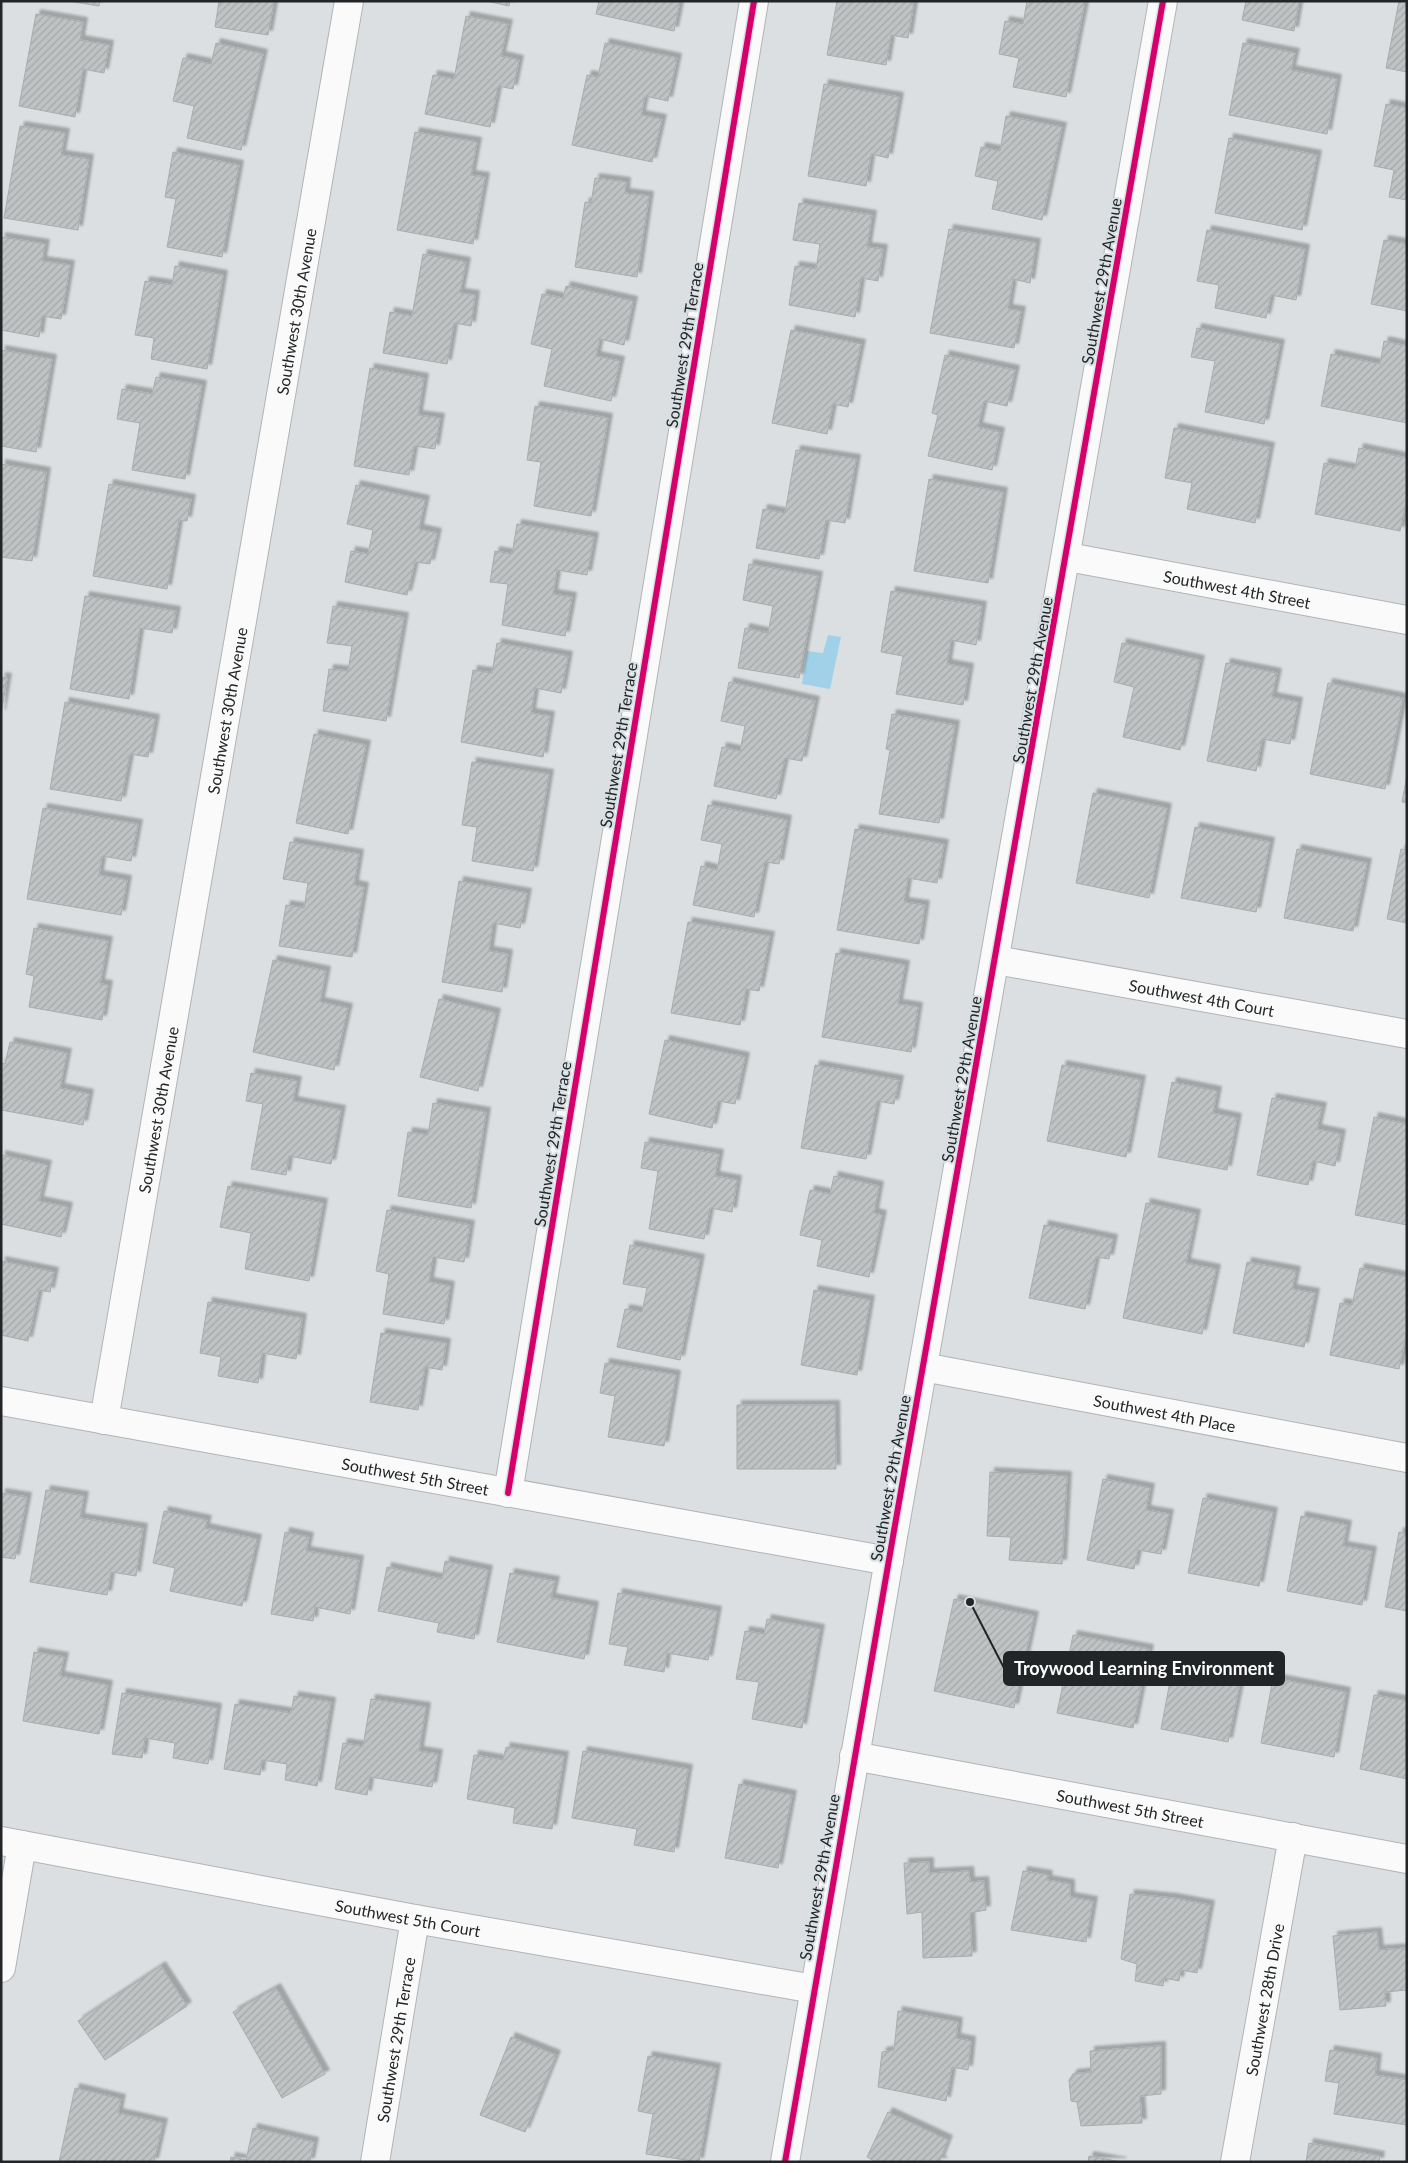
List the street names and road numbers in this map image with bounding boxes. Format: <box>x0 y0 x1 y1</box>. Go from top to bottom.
street label: Southwest 29th Avenue <box>1077 196 1125 366</box>
street label: Southwest 30th Avenue <box>272 227 319 396</box>
street label: Southwest 29th Terrace <box>662 261 706 429</box>
street label: Southwest 4th Street <box>1162 565 1312 611</box>
street label: Southwest 29th Avenue <box>1008 595 1056 765</box>
street label: Southwest 30th Avenue <box>203 626 250 795</box>
street label: Southwest 29th Terrace <box>596 661 640 829</box>
street label: Southwest 4th Court <box>1128 975 1276 1019</box>
street label: Southwest 29th Avenue <box>937 994 985 1164</box>
street label: Southwest 30th Avenue <box>134 1025 181 1194</box>
street label: Southwest 29th Terrace <box>530 1060 574 1228</box>
street label: Southwest 4th Place <box>1092 1390 1237 1435</box>
street label: Southwest 29th Avenue <box>866 1393 914 1563</box>
street label: Southwest 5th Street <box>340 1453 491 1498</box>
street label: Southwest 5th Street <box>1055 1784 1206 1831</box>
street label: Southwest 29th Avenue <box>795 1792 843 1962</box>
street label: Southwest 5th Court <box>334 1895 482 1940</box>
street label: Southwest 28th Drive <box>1241 1922 1287 2077</box>
street label: Southwest 29th Terrace <box>372 1956 418 2124</box>

